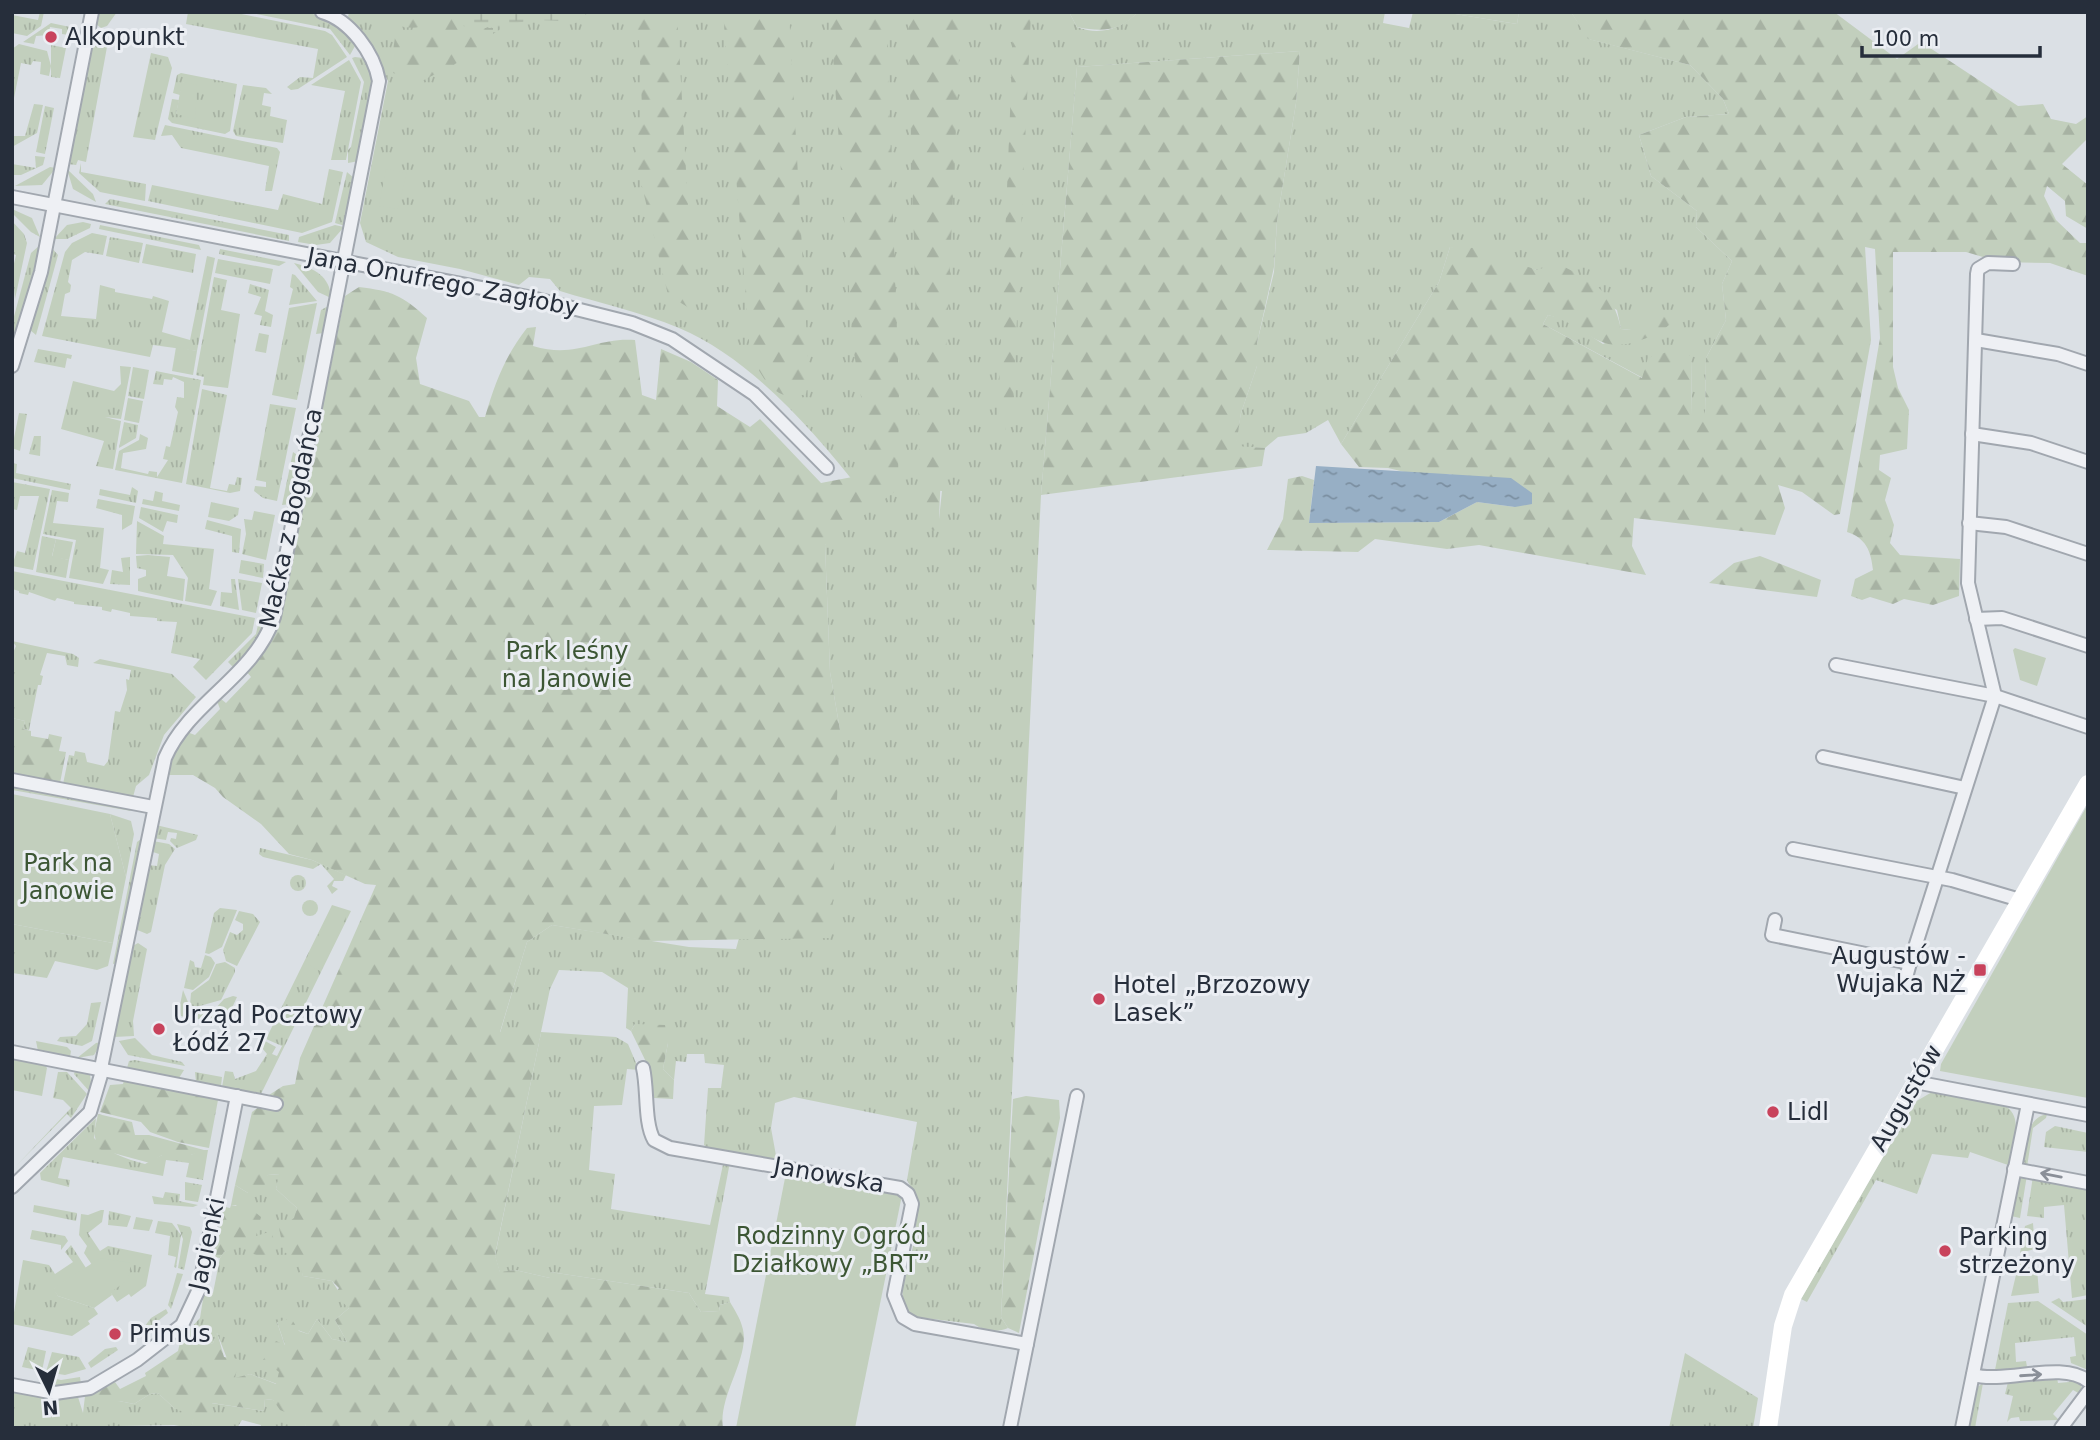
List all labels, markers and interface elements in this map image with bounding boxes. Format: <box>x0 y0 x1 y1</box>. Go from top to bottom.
scale bar <box>1862 14 2040 58</box>
place label: Alkopunkt <box>65 23 185 51</box>
text: 100 m <box>1872 27 1939 51</box>
marker: Alkopunkt <box>43 29 59 45</box>
street label: Jana Onufrego Zagłoby <box>303 242 581 322</box>
street label: Maćka z Bogdańca <box>254 405 328 631</box>
park label: Park leśny na Janowie <box>502 637 632 693</box>
park label: Park na Janowie <box>20 849 114 905</box>
place label: Augustów - Wujaka NŻ <box>1831 942 1966 998</box>
marker: Augustów - Wujaka NŻ <box>1972 962 1988 978</box>
place label: Hotel „Brzozowy Lasek” <box>1113 971 1311 1027</box>
marker: Hotel „Brzozowy Lasek” <box>1091 991 1107 1007</box>
place label: Urząd Pocztowy Łódź 27 <box>172 1001 363 1057</box>
marker: Urząd Pocztowy Łódź 27 <box>151 1021 167 1037</box>
street label: Augustów <box>1864 1040 1948 1156</box>
place label: Lidl <box>1787 1098 1829 1126</box>
marker: Lidl <box>1765 1104 1781 1120</box>
street label: Janowska <box>769 1151 887 1199</box>
one-way arrow <box>2040 1168 2063 1182</box>
street label: Jagienki <box>183 1195 230 1295</box>
park label: Rodzinny Ogród Działkowy „BRT” <box>732 1222 930 1278</box>
place label: Parking strzeżony <box>1959 1223 2075 1279</box>
marker: Parking strzeżony <box>1937 1243 1953 1259</box>
place label: Primus <box>129 1320 211 1348</box>
marker: Primus <box>107 1326 123 1342</box>
north arrow <box>14 1356 84 1426</box>
one-way arrow <box>2020 1368 2042 1381</box>
text: N <box>42 1396 59 1420</box>

